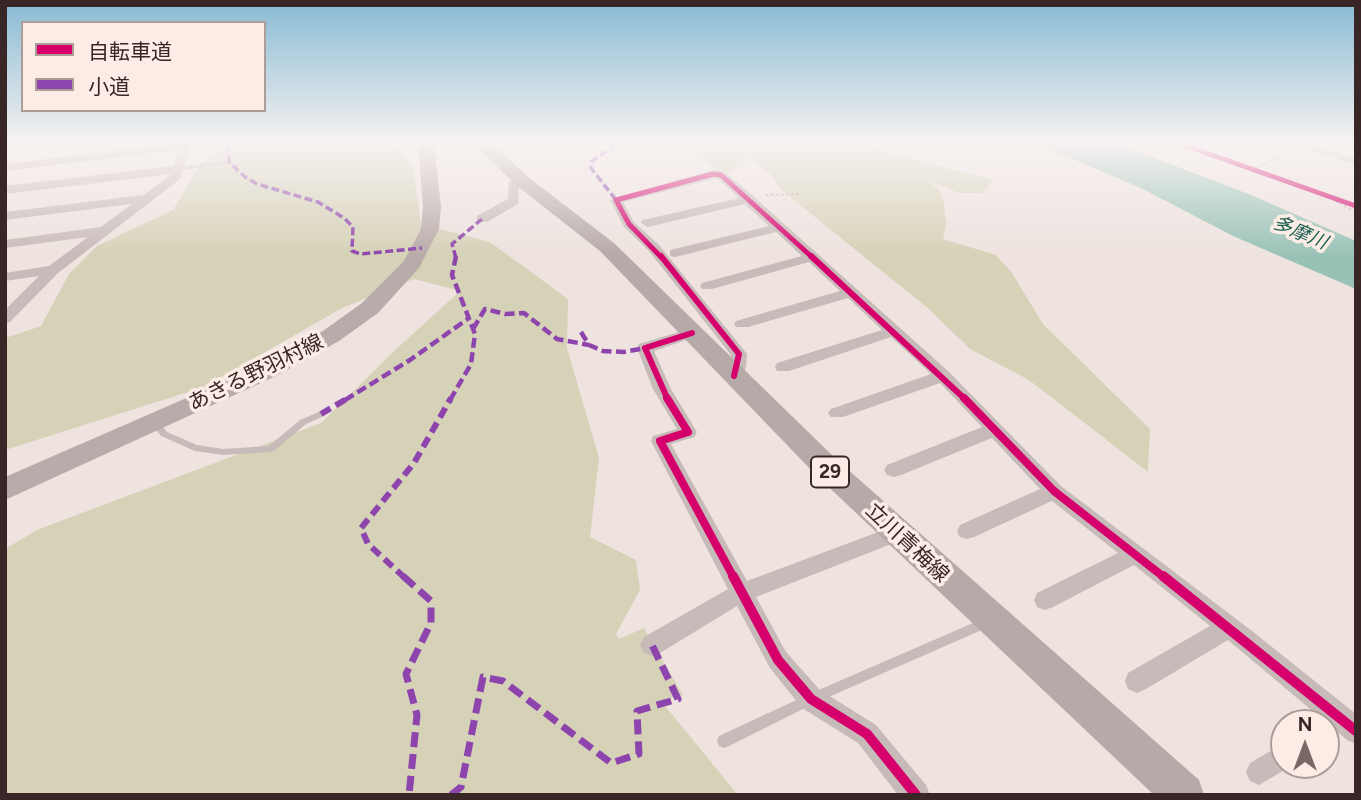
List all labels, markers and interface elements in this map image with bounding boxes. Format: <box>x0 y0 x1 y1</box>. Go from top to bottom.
legend <box>21 21 266 112</box>
text: 自転車道 <box>88 39 172 64</box>
text: 小道 <box>88 74 130 99</box>
water label: 多摩川 <box>1269 211 1331 255</box>
street label: あきる野羽村線 <box>184 329 328 417</box>
road number: 29 <box>811 457 849 488</box>
street label: 立川青梅線 <box>860 498 954 588</box>
north arrow <box>1270 709 1340 779</box>
text: N <box>1298 713 1312 736</box>

